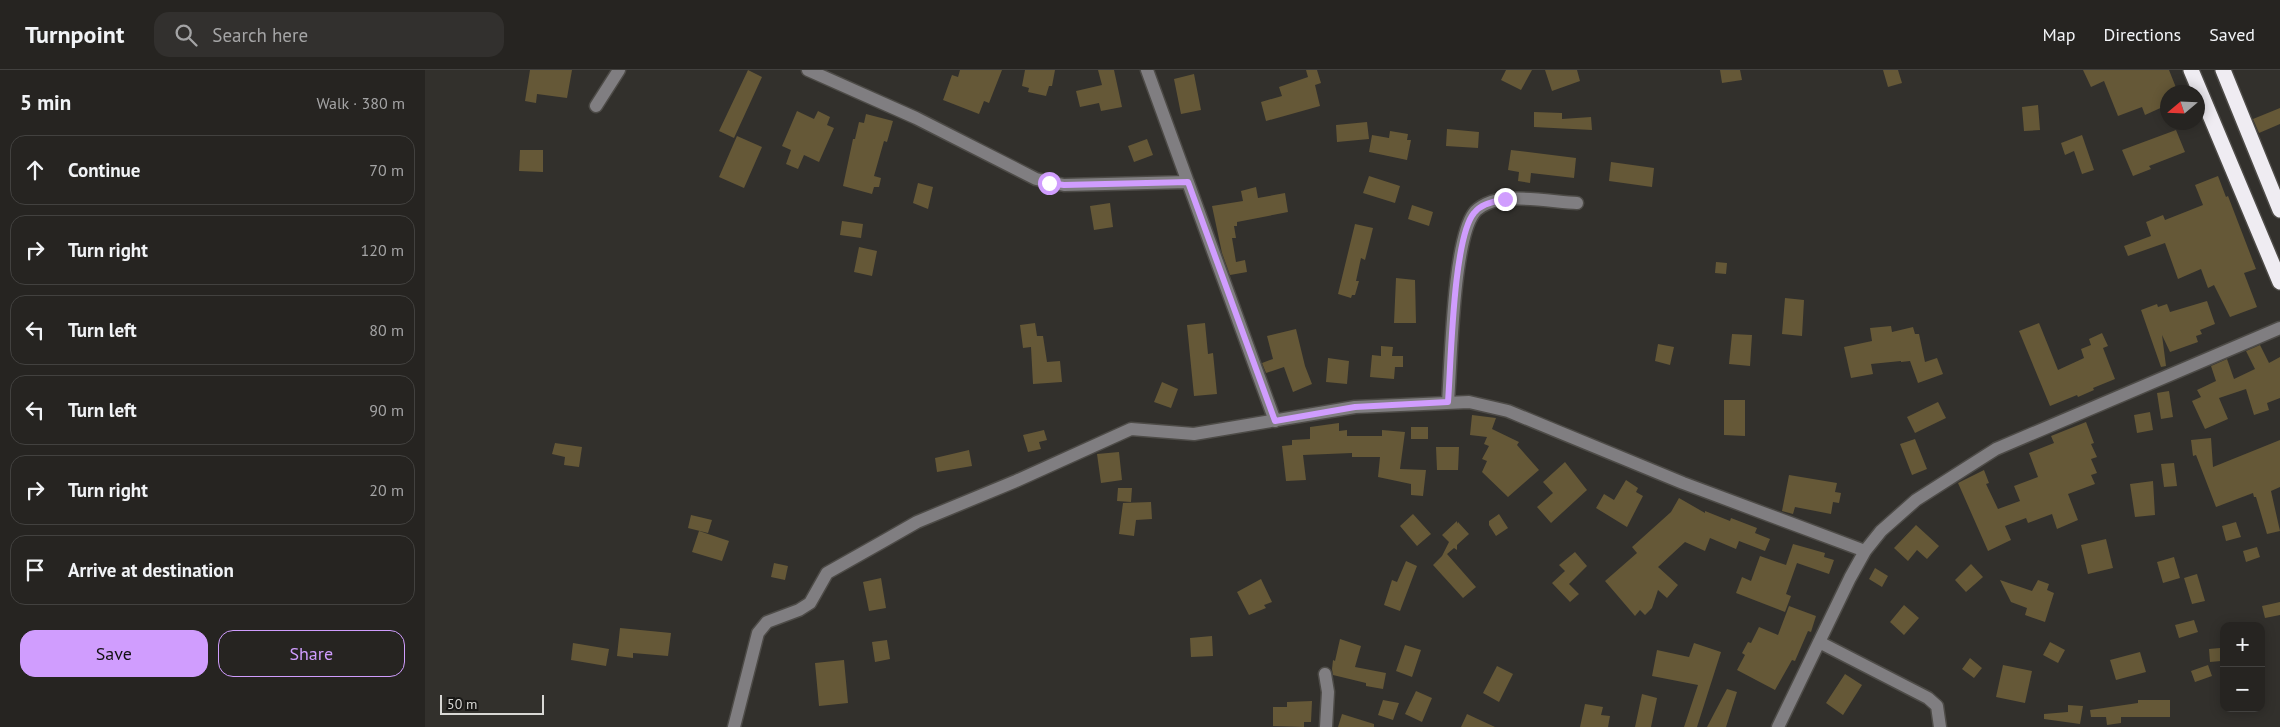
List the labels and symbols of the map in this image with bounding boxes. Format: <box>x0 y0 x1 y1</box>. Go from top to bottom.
north arrow <box>2160 85 2205 130</box>
route start <box>1038 172 1061 195</box>
route end <box>1494 188 1517 211</box>
scale bar <box>440 692 544 715</box>

